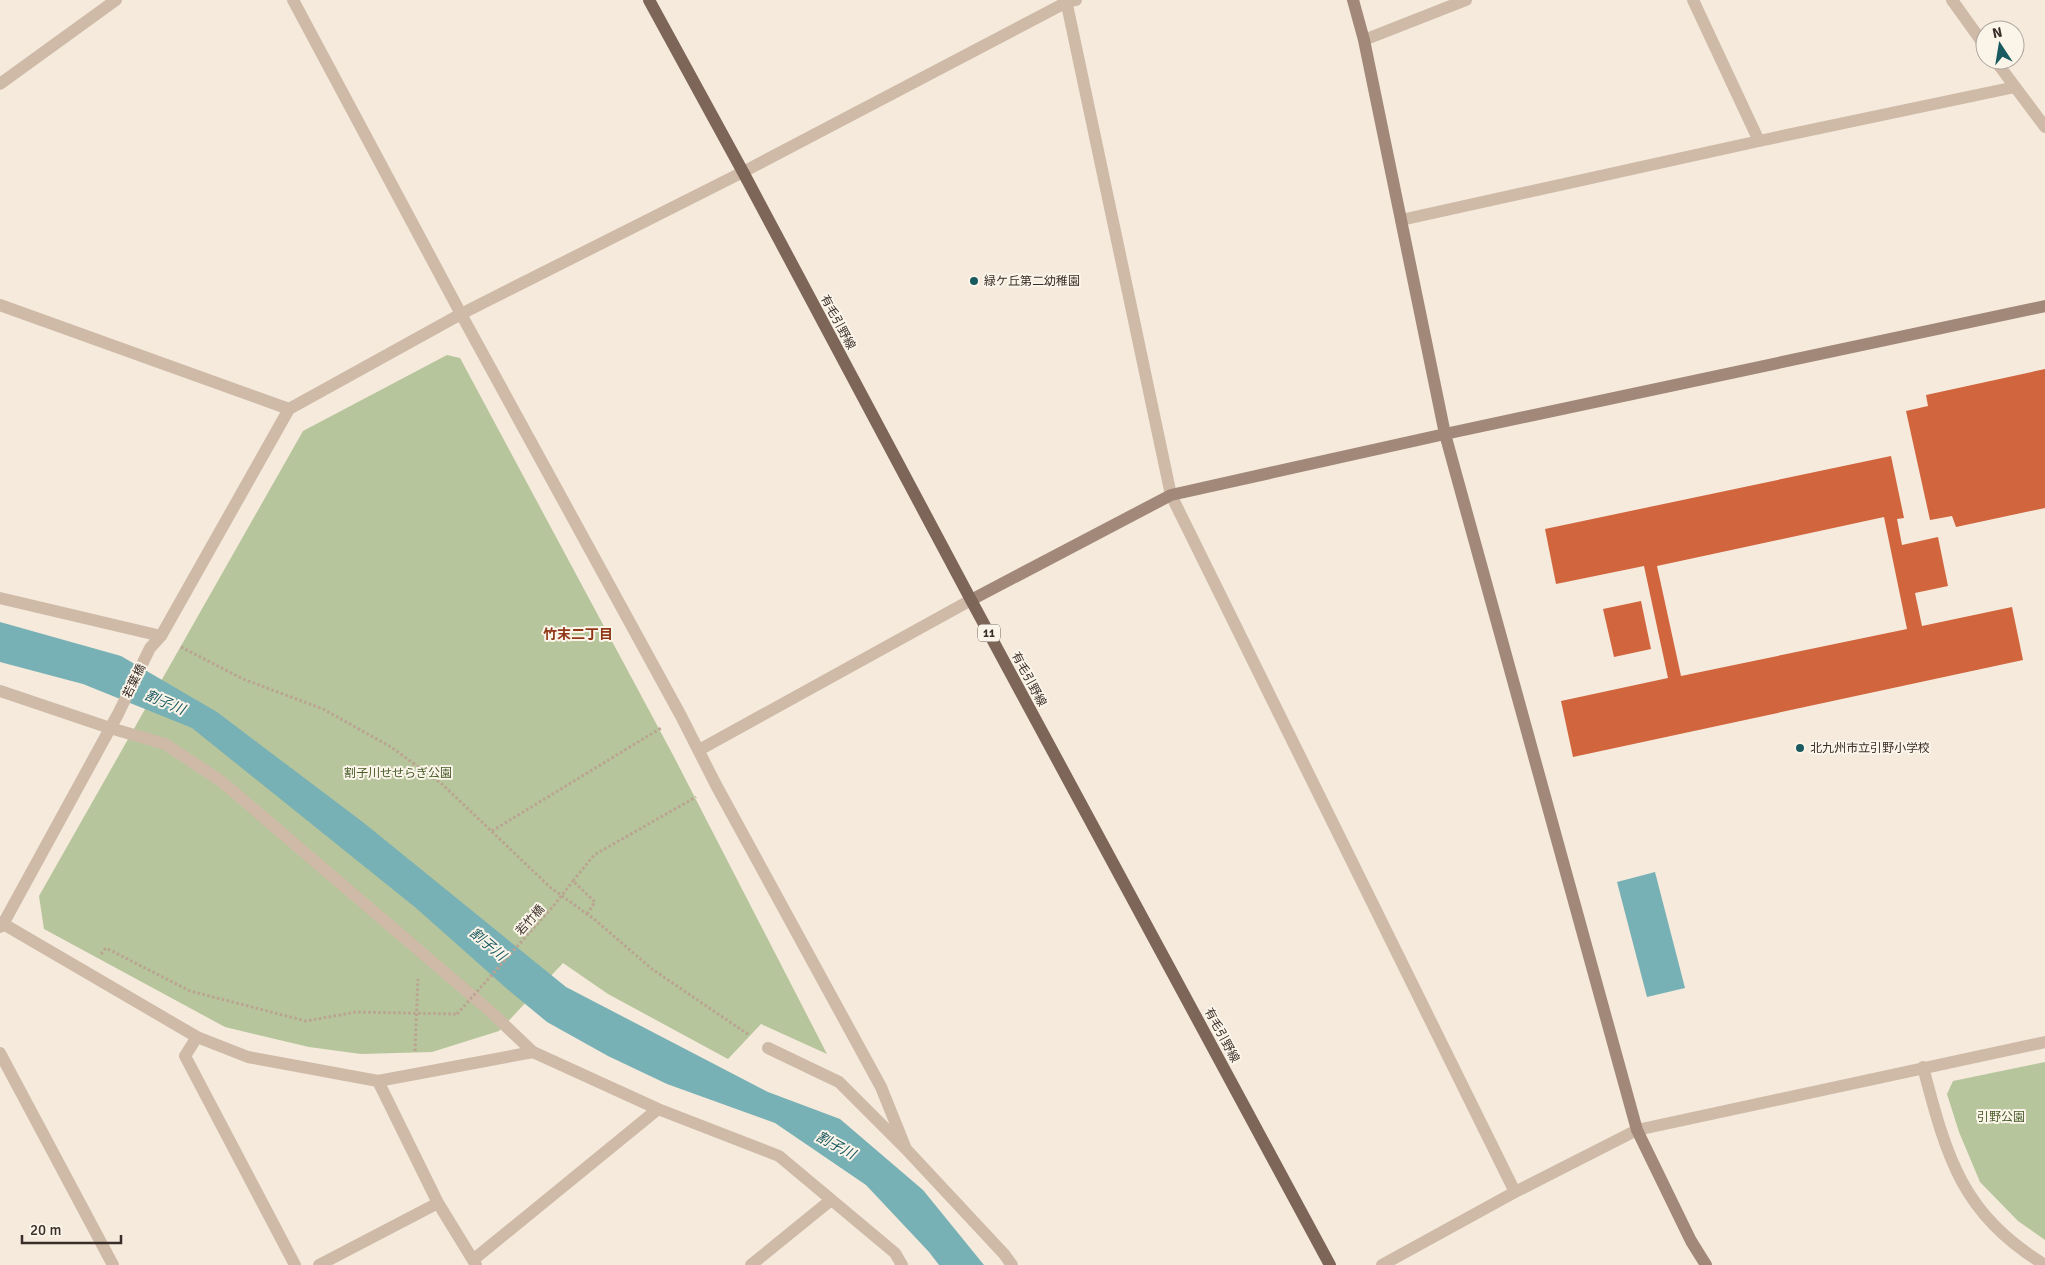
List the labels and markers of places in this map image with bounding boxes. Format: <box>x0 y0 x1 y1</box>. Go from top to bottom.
place label: 緑ケ丘第二幼稚園 <box>984 274 1080 289</box>
marker: 緑ケ丘第二幼稚園 <box>968 275 980 287</box>
place label: 北九州市立引野小学校 <box>1810 741 1930 756</box>
marker: 北九州市立引野小学校 <box>1794 742 1806 754</box>

